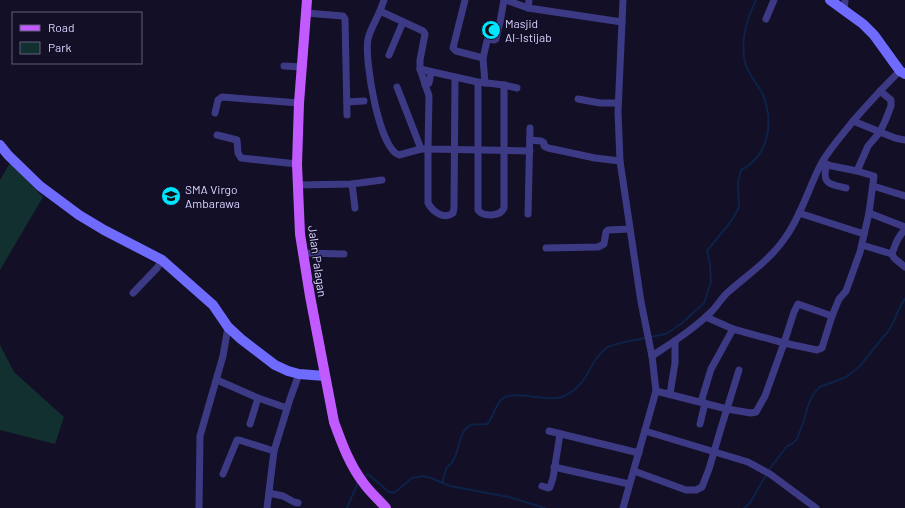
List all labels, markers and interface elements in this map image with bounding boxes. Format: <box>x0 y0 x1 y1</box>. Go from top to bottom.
legend <box>12 12 142 64</box>
place label: Masjid Al-Istijab <box>505 16 552 44</box>
mosque icon: Masjid Al-Istijab <box>480 19 502 41</box>
text: Road <box>48 20 75 34</box>
text: Park <box>48 40 72 54</box>
place label: SMA Virgo Ambarawa <box>185 182 240 210</box>
school or university icon: SMA Virgo Ambarawa <box>160 185 182 207</box>
street label: Jalan Palagan <box>306 224 330 298</box>

